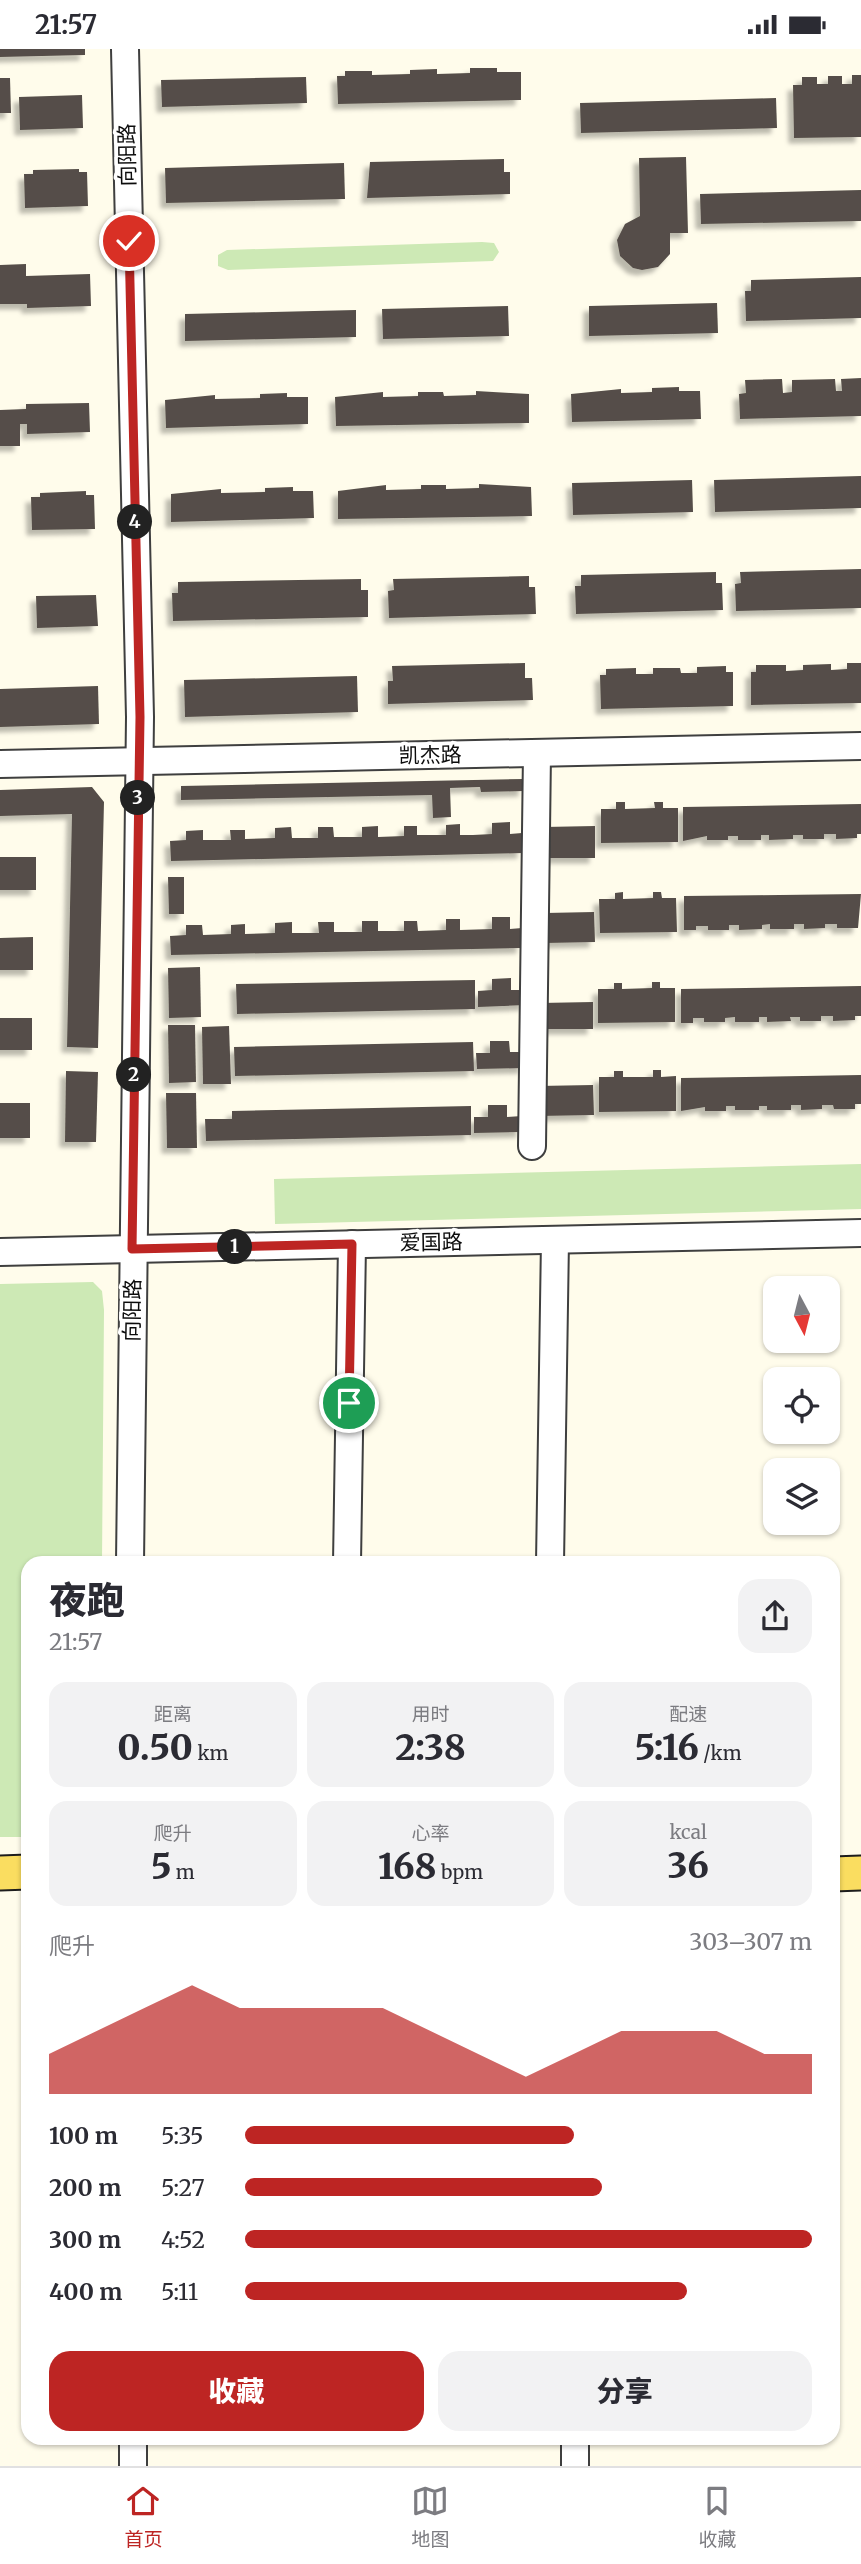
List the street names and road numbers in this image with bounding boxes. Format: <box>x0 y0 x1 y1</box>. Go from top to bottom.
street label: 向阳路 <box>113 123 141 187</box>
street label: 凯杰路 <box>398 741 462 769</box>
street label: 爱国路 <box>399 1228 463 1256</box>
street label: 向阳路 <box>118 1278 146 1342</box>

